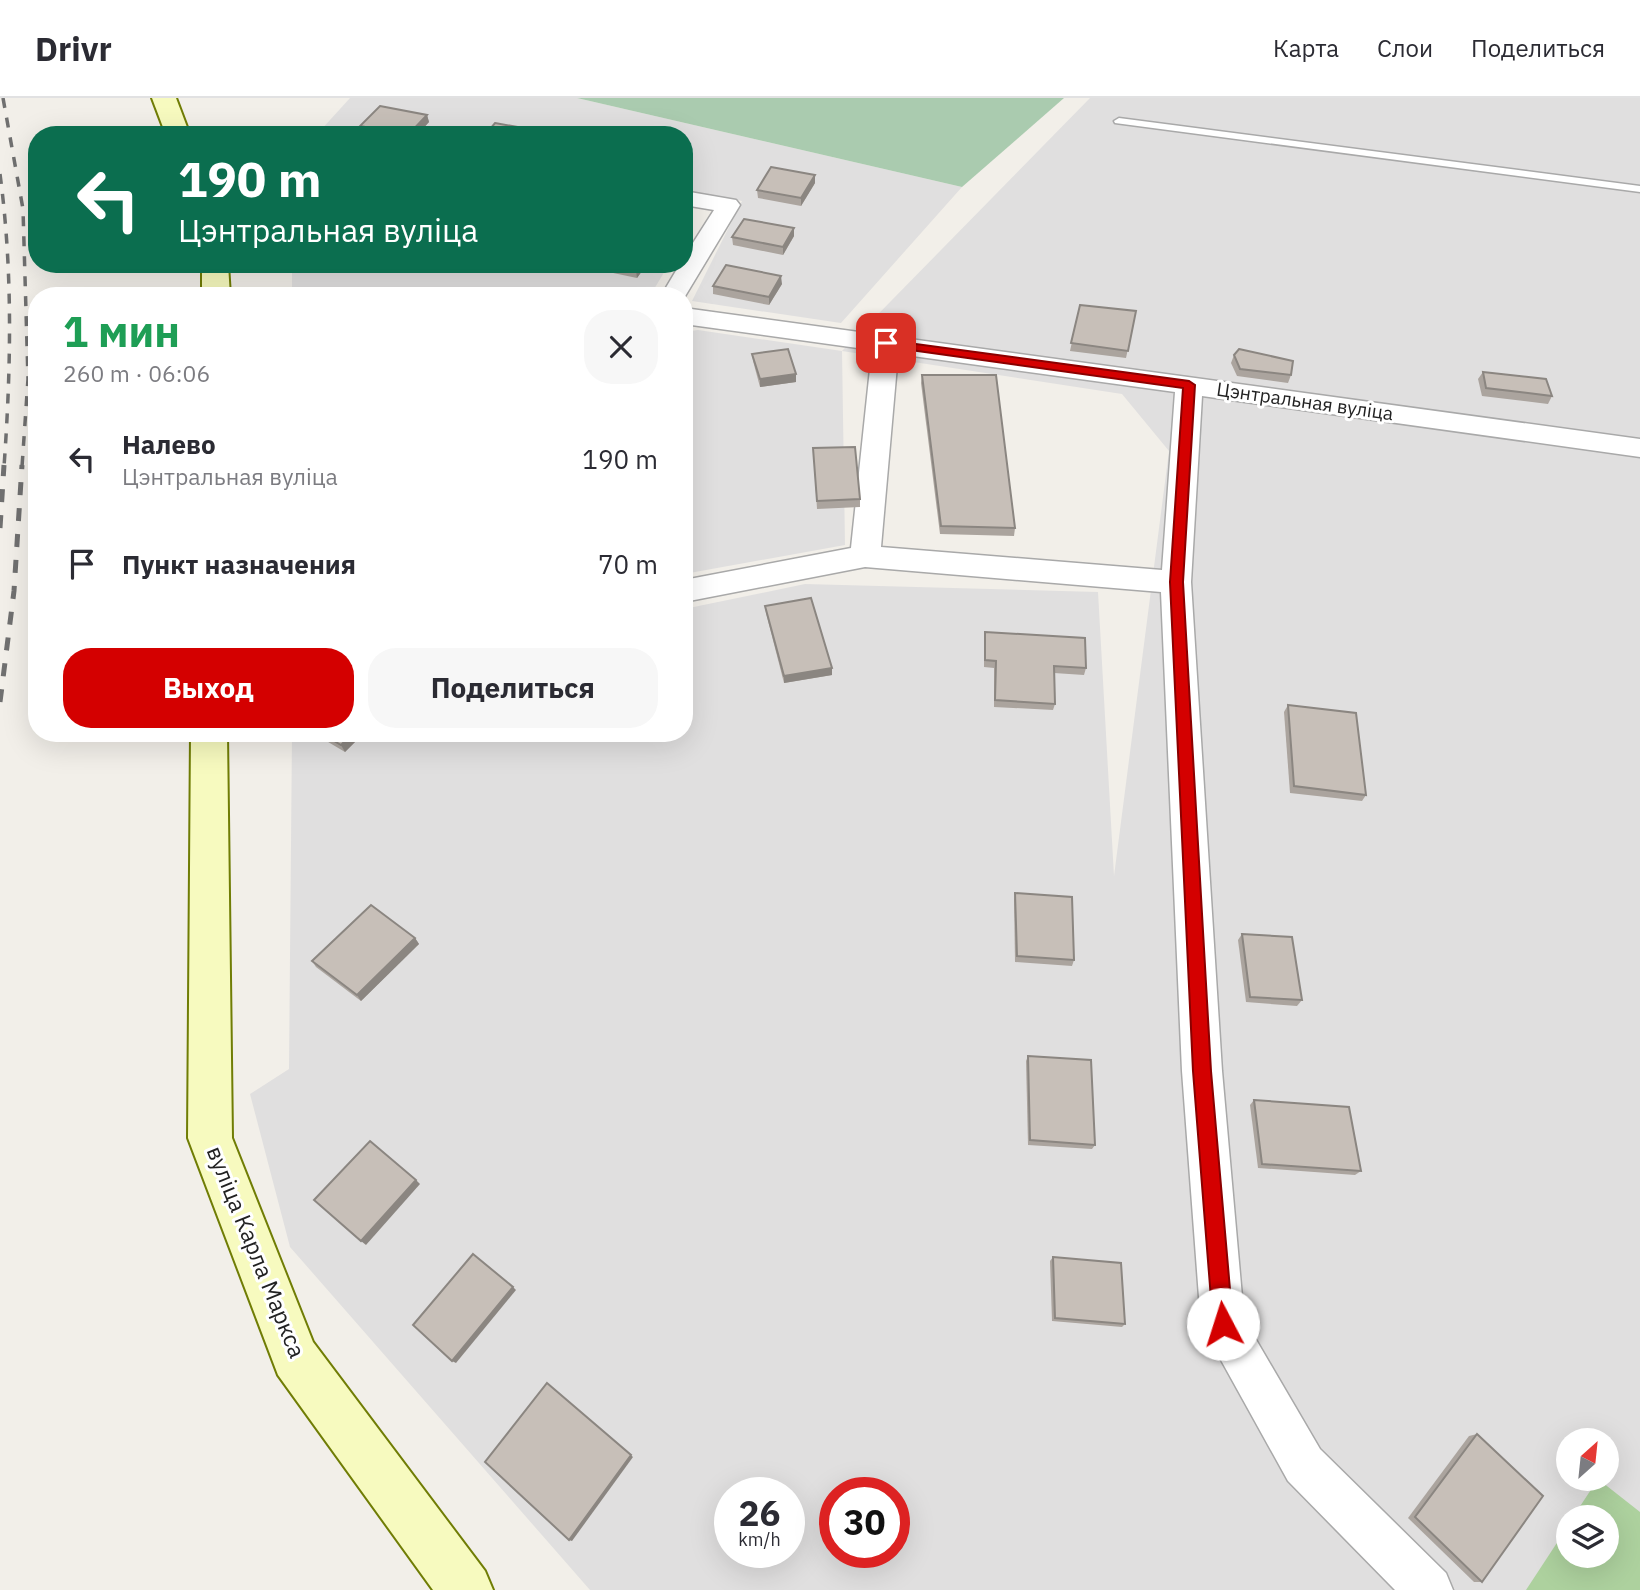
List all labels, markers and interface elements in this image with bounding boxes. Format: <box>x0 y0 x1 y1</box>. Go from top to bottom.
text: Drivr <box>35 27 112 70</box>
text: Карта <box>1273 32 1339 64</box>
text: Слои <box>1377 32 1433 64</box>
text: Поделиться <box>1471 32 1605 64</box>
text: 190 m <box>178 147 322 210</box>
icon: left <box>63 154 154 245</box>
text: Цэнтральная вуліца <box>178 209 478 251</box>
text: 1 мин <box>63 304 180 359</box>
button: close <box>584 310 658 384</box>
pin <box>856 313 916 373</box>
icon: arrive <box>867 324 905 362</box>
text: 260 m · 06:06 <box>63 358 210 388</box>
street label: Цэнтральная вуліца <box>1215 377 1395 425</box>
text: Налево <box>122 427 216 461</box>
icon: left <box>63 440 101 478</box>
text: 190 m <box>582 442 658 476</box>
text: Цэнтральная вуліца <box>122 461 338 491</box>
icon: arrive <box>63 545 101 583</box>
text: Пункт назначения <box>122 547 356 581</box>
text: 70 m <box>598 547 658 581</box>
button: Выход <box>63 648 354 728</box>
button: Поделиться <box>368 648 658 728</box>
street label: вуліца Карла Маркса <box>201 1141 313 1362</box>
position arrow <box>1186 1287 1260 1361</box>
north arrow <box>1556 1428 1619 1491</box>
map controls <box>1556 1428 1619 1568</box>
speed limit sign: 30 <box>819 1477 910 1568</box>
text: 26 <box>738 1490 781 1536</box>
button: layers <box>1556 1505 1619 1568</box>
text: km/h <box>738 1528 781 1551</box>

